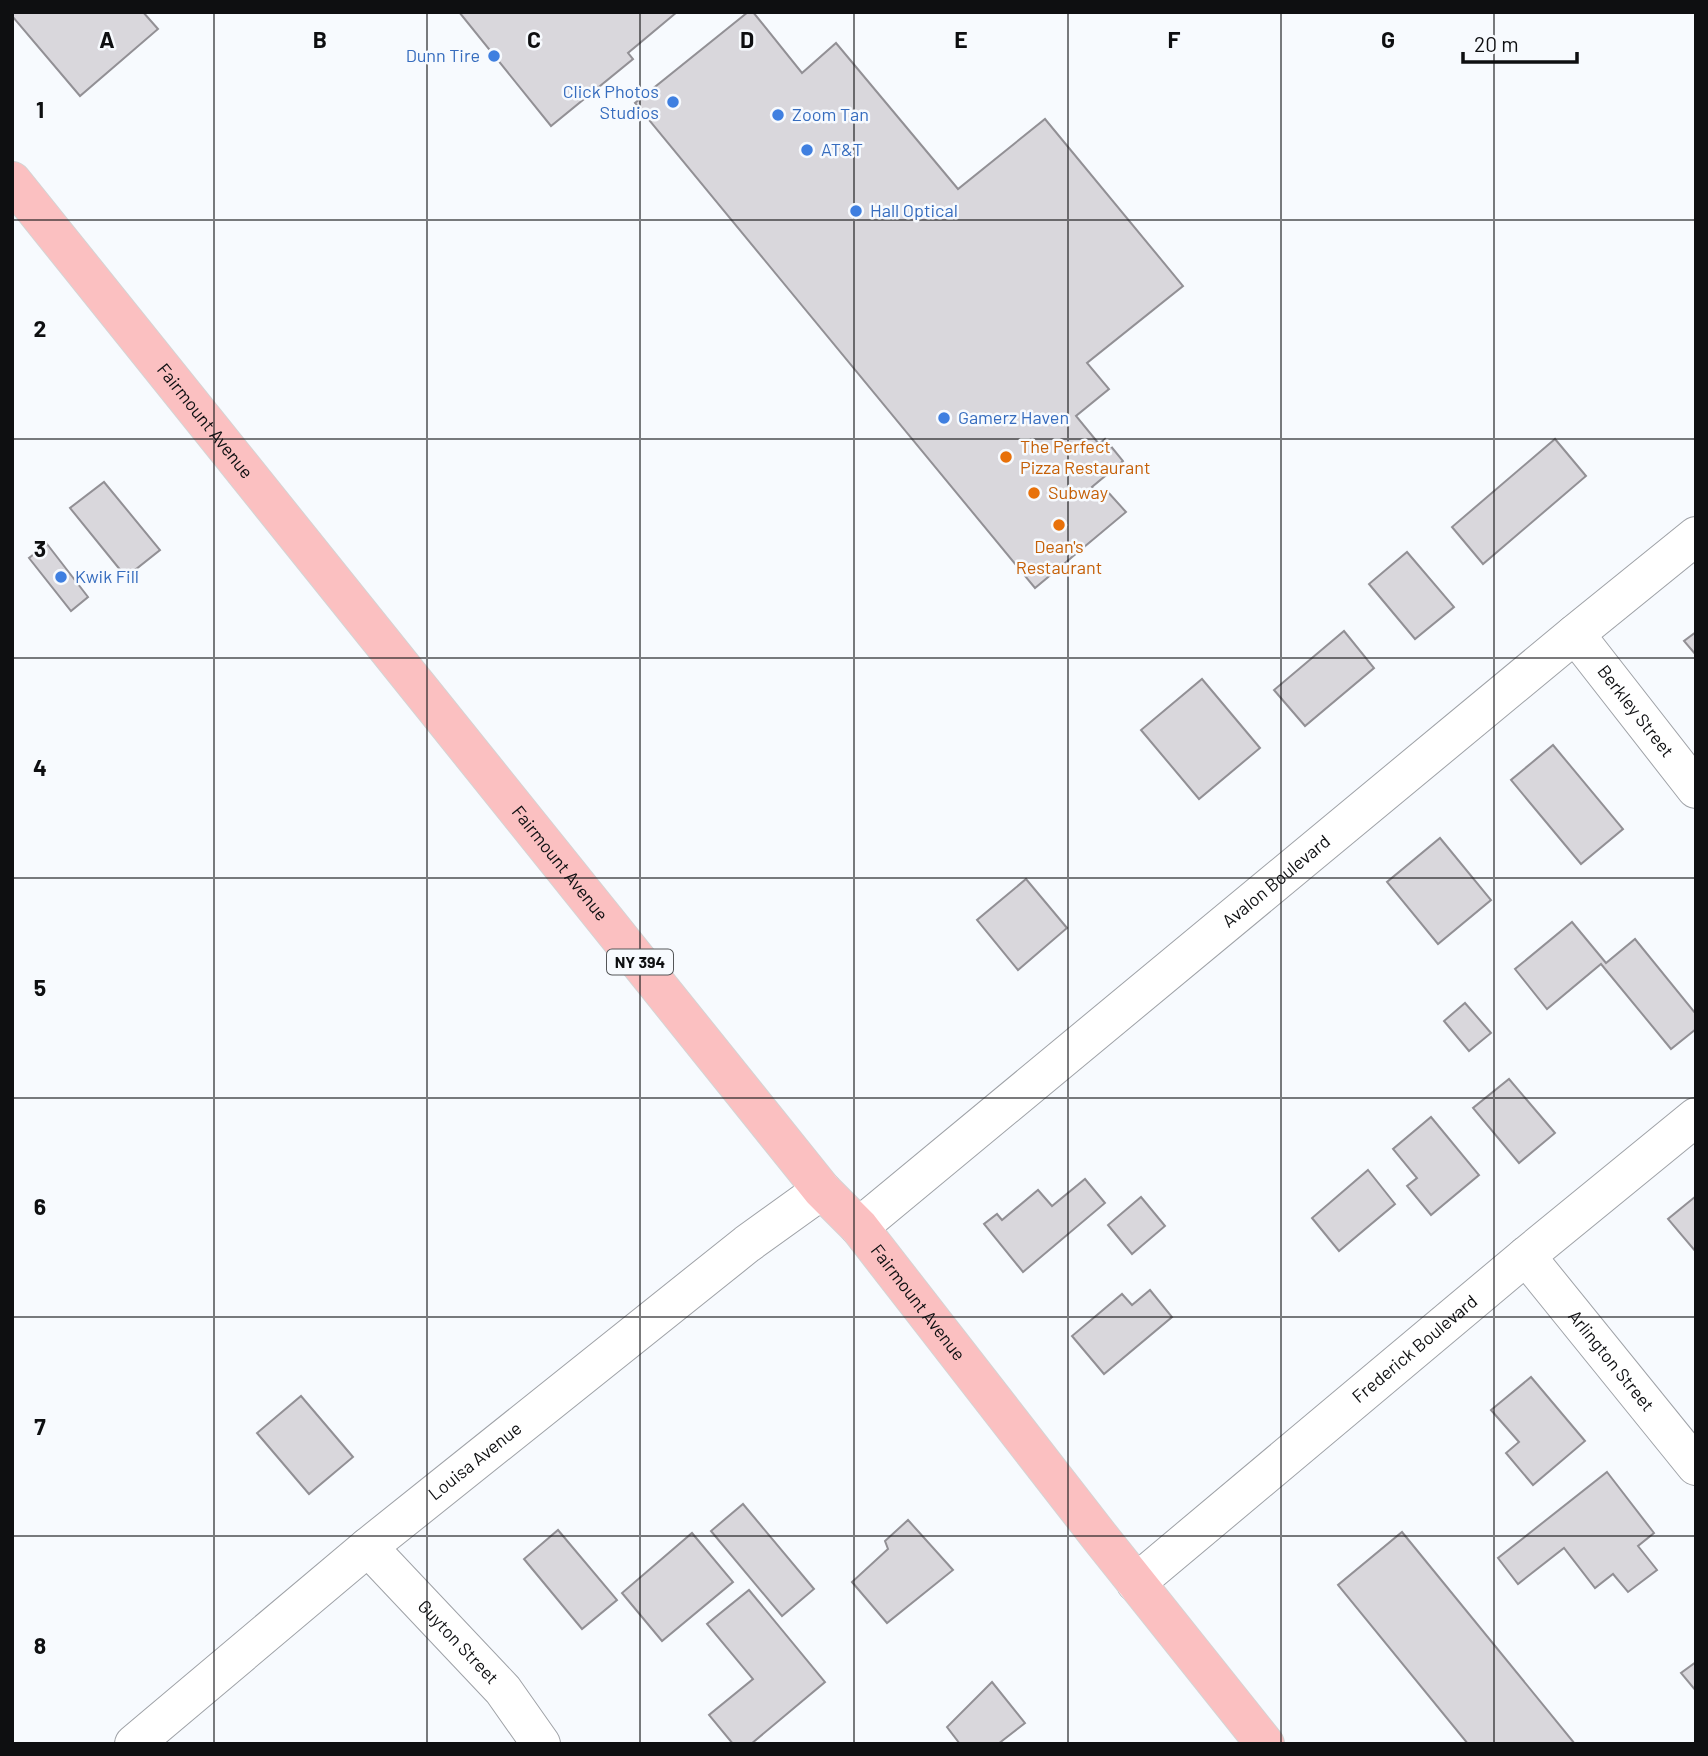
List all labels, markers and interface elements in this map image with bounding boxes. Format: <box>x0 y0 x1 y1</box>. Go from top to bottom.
scale bar <box>1463 21 1577 65</box>
text: A <box>99 25 115 53</box>
text: B <box>313 25 327 53</box>
text: C <box>527 25 541 53</box>
text: D <box>740 25 754 53</box>
text: E <box>954 25 968 53</box>
text: F <box>1168 25 1181 53</box>
text: G <box>1381 25 1395 53</box>
text: 20 m <box>1474 31 1519 56</box>
place label: Dunn Tire <box>406 44 480 66</box>
marker: Dunn Tire <box>486 48 502 64</box>
place label: Click Photos Studios <box>563 80 659 123</box>
marker: Click Photos Studios <box>665 94 681 110</box>
text: 1 <box>36 95 44 123</box>
place label: Zoom Tan <box>792 103 869 125</box>
marker: Zoom Tan <box>770 107 786 123</box>
place label: AT&T <box>821 138 863 160</box>
marker: AT&T <box>799 142 815 158</box>
place label: Hall Optical <box>870 199 958 221</box>
marker: Hall Optical <box>848 203 864 219</box>
text: 2 <box>34 314 46 342</box>
street label: Fairmount Avenue <box>153 359 258 483</box>
place label: Gamerz Haven <box>958 406 1069 428</box>
marker: Gamerz Haven <box>936 410 952 426</box>
place label: The Perfect Pizza Restaurant <box>1020 435 1150 478</box>
marker: The Perfect Pizza Restaurant <box>998 449 1014 465</box>
place label: Subway <box>1048 481 1108 503</box>
marker: Subway <box>1026 485 1042 501</box>
marker: Dean's Restaurant <box>1051 517 1067 533</box>
text: 3 <box>34 534 46 562</box>
place label: Dean's Restaurant <box>1016 535 1102 578</box>
place label: Kwik Fill <box>75 565 139 587</box>
marker: Kwik Fill <box>53 569 69 585</box>
street label: Berkley Street <box>1593 660 1679 761</box>
text: 4 <box>33 753 47 781</box>
street label: Fairmount Avenue <box>508 801 613 925</box>
street label: Avalon Boulevard <box>1217 829 1334 932</box>
road number: NY 394 <box>607 950 673 974</box>
text: 5 <box>34 973 46 1001</box>
text: 6 <box>34 1192 46 1220</box>
street label: Fairmount Avenue <box>866 1239 971 1365</box>
street label: Frederick Boulevard <box>1347 1290 1481 1407</box>
street label: Arlington Street <box>1564 1305 1659 1415</box>
text: 7 <box>34 1412 46 1440</box>
street label: Louisa Avenue <box>423 1417 525 1504</box>
street label: Guyton Street <box>414 1595 504 1688</box>
text: 8 <box>34 1631 46 1659</box>

